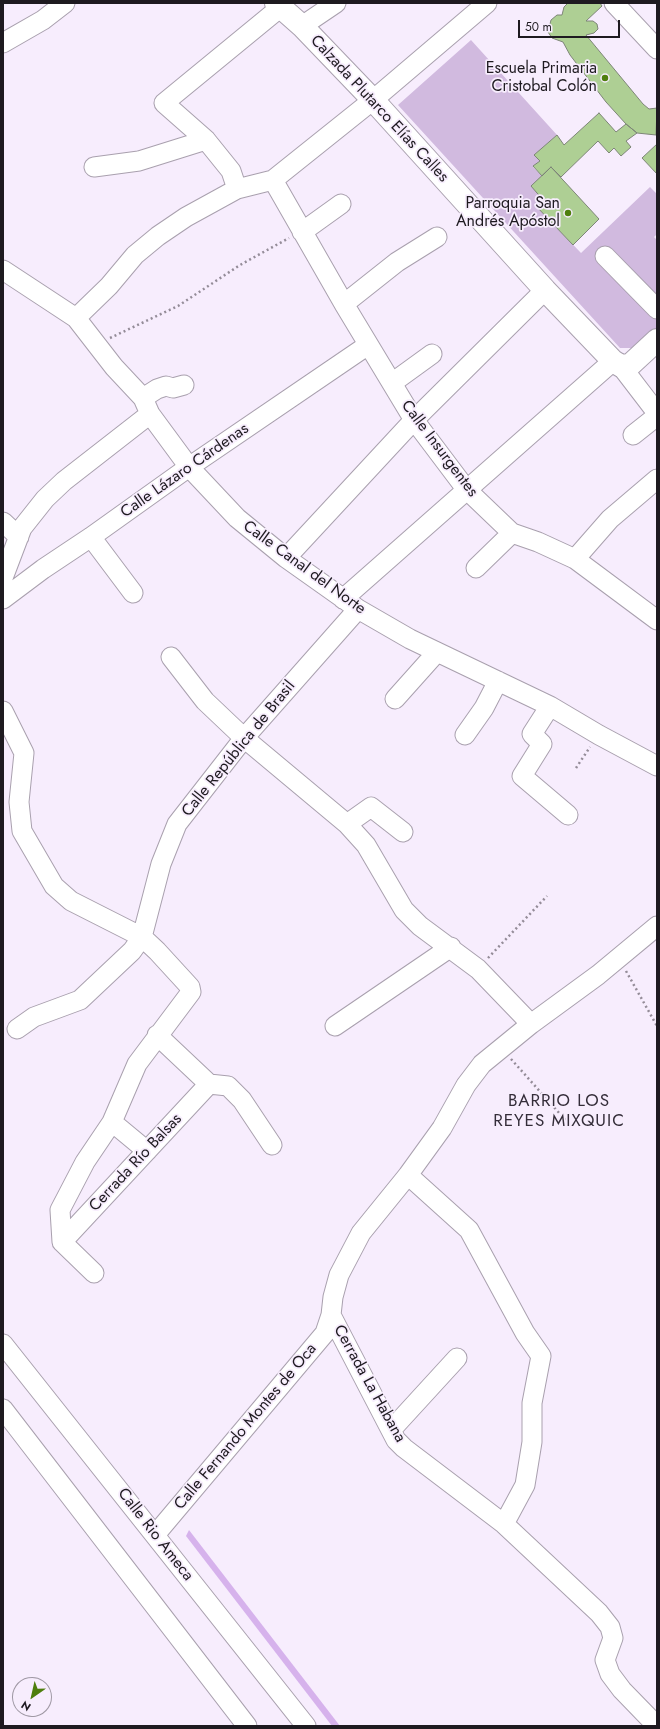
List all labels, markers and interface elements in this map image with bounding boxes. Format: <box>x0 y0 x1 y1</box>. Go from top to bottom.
scale bar <box>520 12 622 38</box>
text: 50 m <box>525 18 552 36</box>
street label: Calzada Plutarco Elías Calles <box>306 31 452 187</box>
place label: Escuela Primaria Cristobal Colón <box>486 59 597 97</box>
marker: Escuela Primaria Cristobal Colón <box>600 73 610 83</box>
place label: Parroquia San Andrés Apóstol <box>456 194 560 232</box>
marker: Parroquia San Andrés Apóstol <box>563 208 573 218</box>
street label: Calle Insurgentes <box>397 397 481 501</box>
street label: Calle Lázaro Cárdenas <box>117 420 253 522</box>
street label: Calle Canal del Norte <box>239 517 369 619</box>
street label: Calle República de Brasil <box>178 677 300 821</box>
district label: BARRIO LOS REYES MIXQUIC <box>493 1092 625 1132</box>
street label: Cerrada Río Balsas <box>86 1110 186 1216</box>
street label: Cerrada La Habana <box>329 1322 409 1446</box>
street label: Calle Fernando Montes de Oca <box>171 1340 321 1514</box>
street label: Calle Rio Ameca <box>113 1485 197 1585</box>
north arrow <box>12 1677 52 1717</box>
text: N <box>18 1697 34 1715</box>

